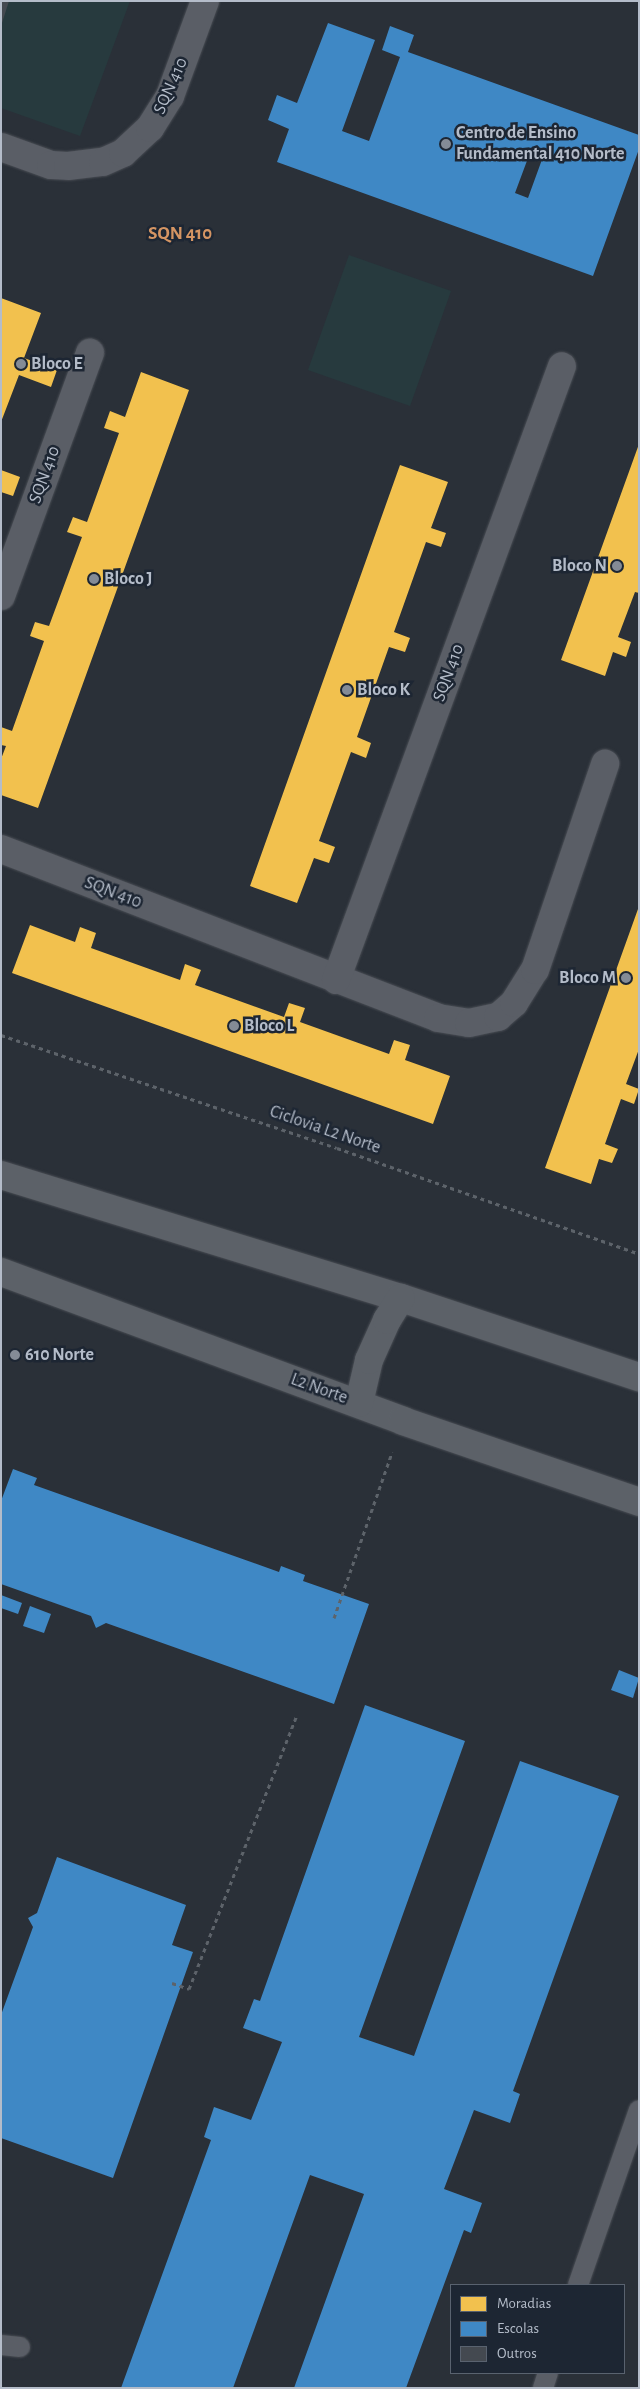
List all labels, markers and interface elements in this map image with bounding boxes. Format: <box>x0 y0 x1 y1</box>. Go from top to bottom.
street label: SQN 410 <box>149 54 193 118</box>
place label: Centro de Ensino Fundamental 410 Norte <box>456 123 624 166</box>
marker: Centro de Ensino Fundamental 410 Norte <box>440 138 452 150</box>
district label: SQN 410 <box>148 223 212 245</box>
place label: Bloco E <box>31 353 83 375</box>
marker: Bloco E <box>15 358 27 370</box>
street label: SQN 410 <box>25 443 65 507</box>
place label: Bloco N <box>552 555 607 577</box>
marker: Bloco N <box>611 560 623 572</box>
place label: Bloco J <box>104 568 153 590</box>
marker: Bloco J <box>88 573 100 585</box>
street label: SQN 410 <box>429 641 469 705</box>
place label: Bloco K <box>357 679 410 701</box>
marker: Bloco K <box>341 684 353 696</box>
street label: SQN 410 <box>81 872 145 914</box>
place label: Bloco M <box>559 967 616 989</box>
marker: Bloco M <box>620 972 632 984</box>
place label: Bloco L <box>244 1015 294 1037</box>
marker: Bloco L <box>228 1020 240 1032</box>
street label: Ciclovia L2 Norte <box>267 1101 383 1159</box>
place label: 610 Norte <box>25 1344 94 1366</box>
marker: 610 Norte <box>9 1349 21 1361</box>
street label: L2 Norte <box>288 1369 350 1409</box>
legend <box>450 2284 625 2374</box>
text: Moradias <box>497 2296 551 2311</box>
text: Escolas <box>497 2321 539 2336</box>
text: Outros <box>497 2346 537 2361</box>

